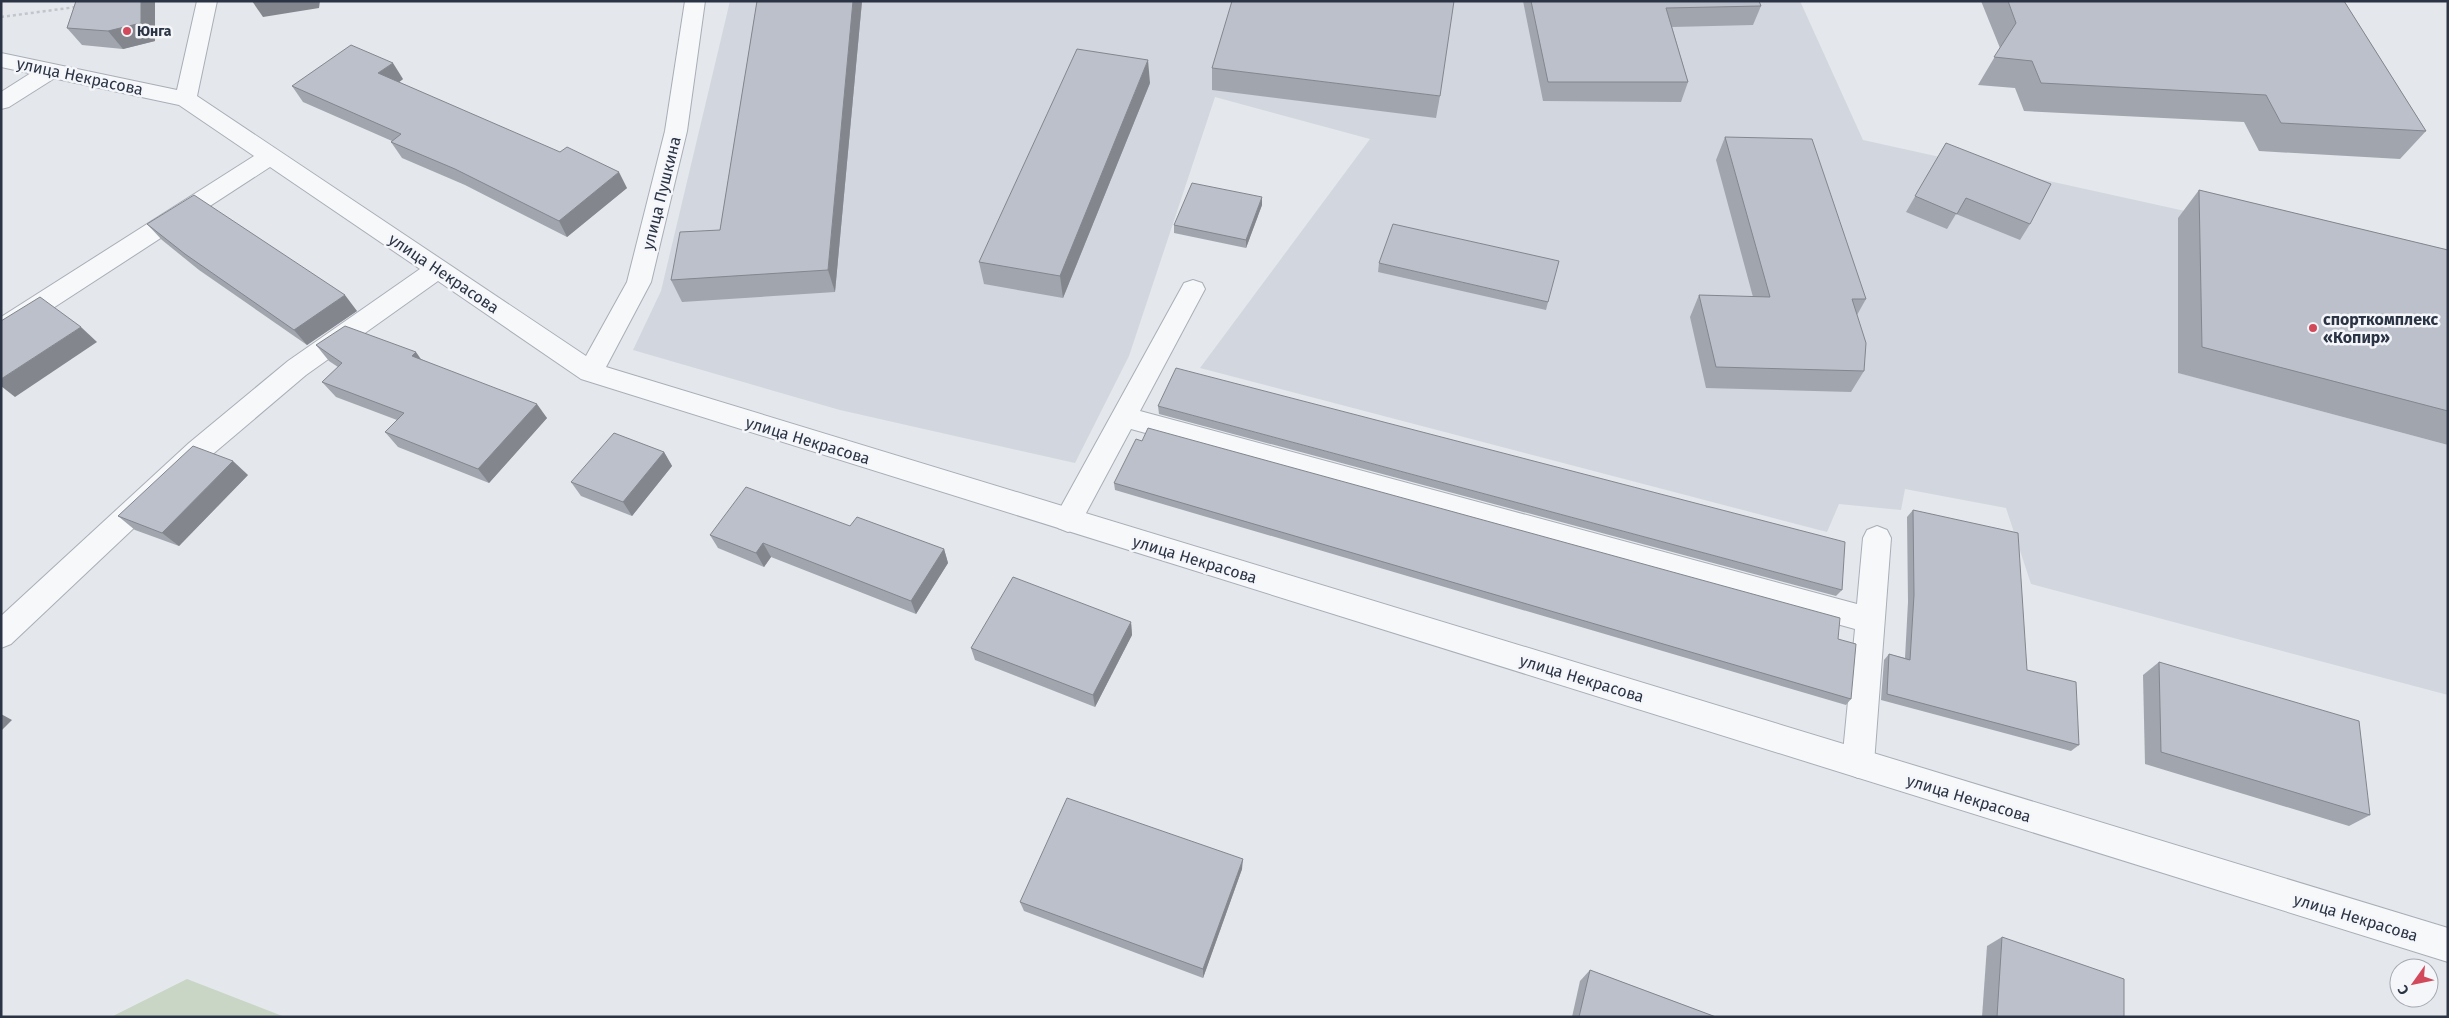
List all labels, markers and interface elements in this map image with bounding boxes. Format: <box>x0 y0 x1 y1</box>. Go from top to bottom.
place label: Юнга <box>137 23 172 40</box>
marker: Юнга <box>121 25 133 37</box>
street label: улица Некрасова <box>15 54 145 99</box>
street label: улица Пушкина <box>638 134 685 252</box>
street label: улица Некрасова <box>385 229 503 317</box>
place label: спорткомплекс «Копир» <box>2323 310 2439 347</box>
marker: спорткомплекс «Копир» <box>2307 322 2319 334</box>
street label: улица Некрасова <box>743 413 872 468</box>
street label: улица Некрасова <box>1130 532 1259 587</box>
street label: улица Некрасова <box>1517 651 1646 706</box>
street label: улица Некрасова <box>1904 771 2033 826</box>
street label: улица Некрасова <box>2291 890 2420 945</box>
north arrow <box>2389 958 2439 1008</box>
text: С <box>2394 982 2413 998</box>

